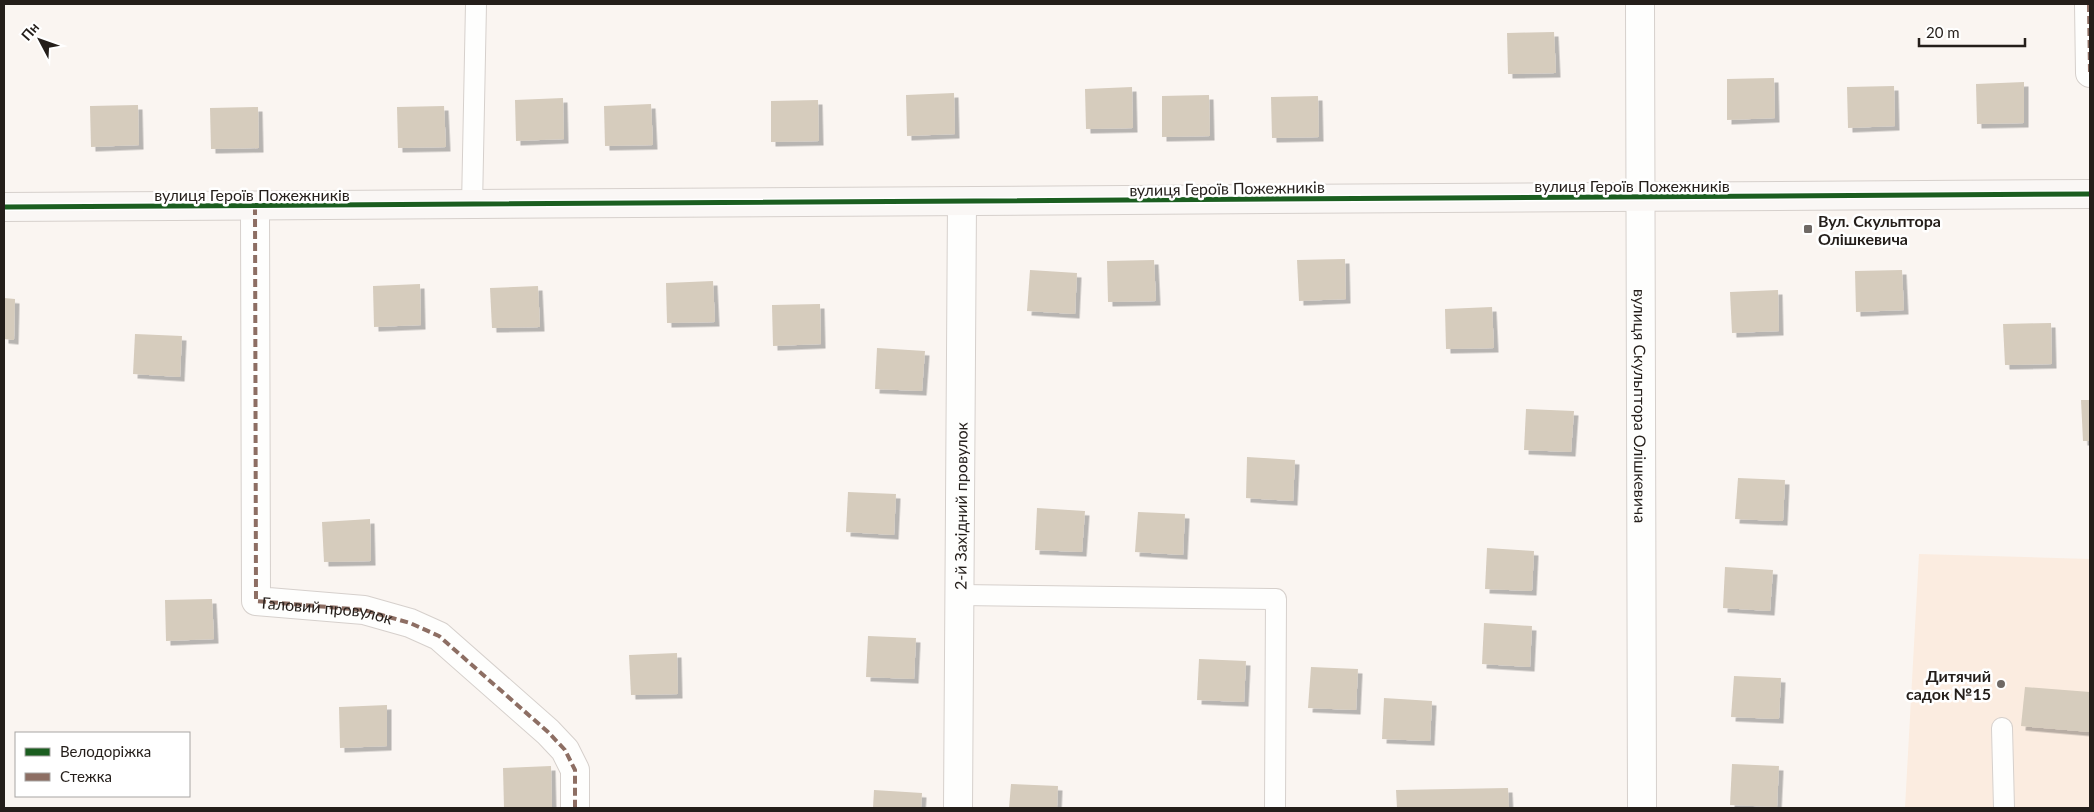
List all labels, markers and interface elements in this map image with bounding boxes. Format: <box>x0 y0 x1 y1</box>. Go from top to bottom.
north arrow <box>15 15 65 65</box>
scale bar <box>1919 15 2025 47</box>
text: Пн <box>17 19 42 44</box>
text: 20 m <box>1926 23 1960 41</box>
street label: вулиця Героїв Пожежників <box>1534 176 1730 195</box>
street label: вулиця Героїв Пожежників <box>1129 177 1325 199</box>
street label: вулиця Героїв Пожежників <box>154 185 350 204</box>
place label: Вул. Скульптора Олішкевича <box>1818 211 1941 248</box>
marker: Вул. Скульптора Олішкевича <box>1802 223 1814 235</box>
street label: вулиця Скульптора Олішкевича <box>1631 289 1651 523</box>
street label: 2-й Західний провулок <box>950 421 970 590</box>
street label: Галовий провулок <box>261 592 396 627</box>
place label: Дитячий садок №15 <box>1906 666 1991 703</box>
marker: Дитячий садок №15 <box>1995 678 2007 690</box>
legend <box>15 732 190 797</box>
text: Велодоріжка <box>60 742 151 760</box>
text: Стежка <box>60 767 112 785</box>

